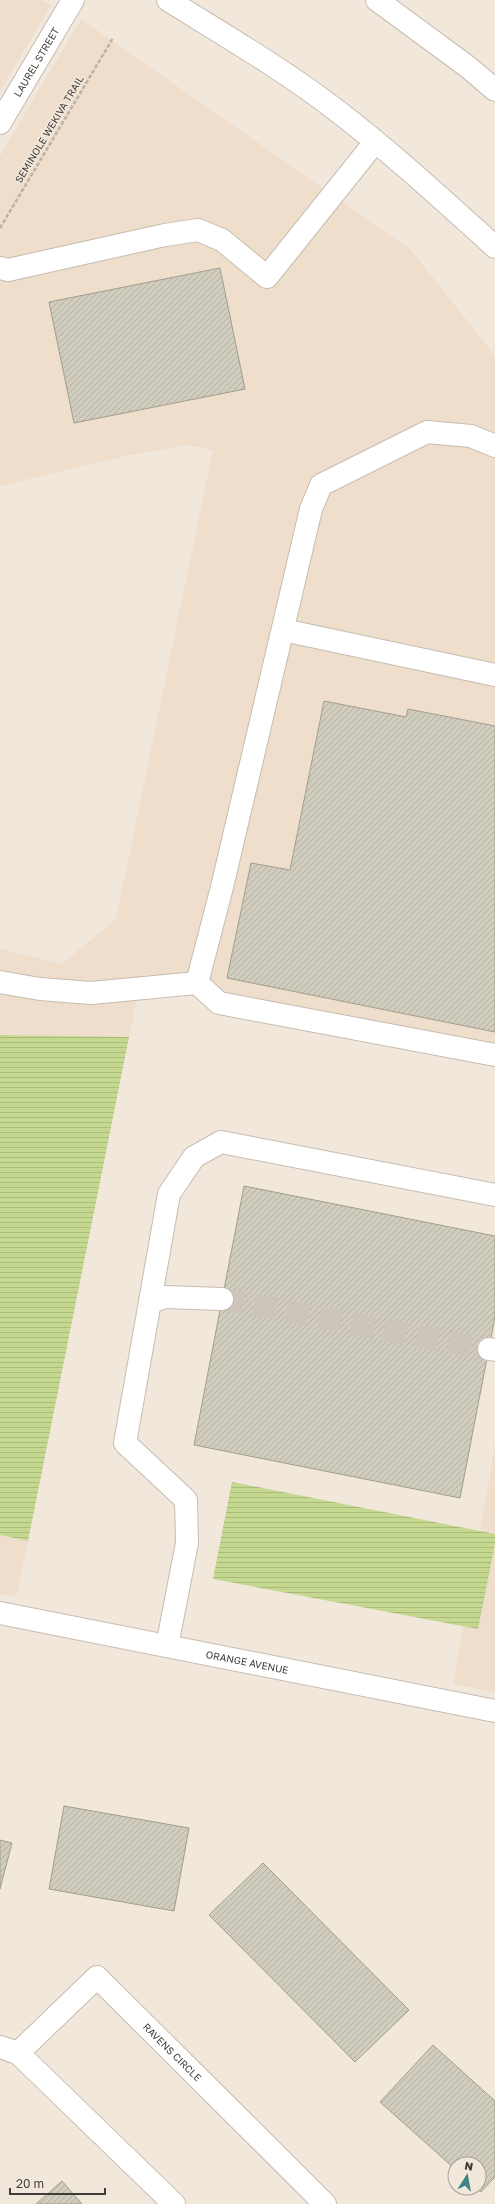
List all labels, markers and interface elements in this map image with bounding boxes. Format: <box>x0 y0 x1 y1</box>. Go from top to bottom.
street label: LAUREL STREET <box>11 25 61 99</box>
street label: SEMINOLE WEKIVA TRAIL <box>12 73 86 185</box>
street label: ORANGE AVENUE <box>205 1648 289 1676</box>
street label: RAVENS CIRCLE <box>141 2021 204 2084</box>
north arrow <box>447 2156 487 2196</box>
text: N <box>464 2159 474 2173</box>
scale bar <box>10 2170 105 2196</box>
text: 20 m <box>16 2176 44 2191</box>

